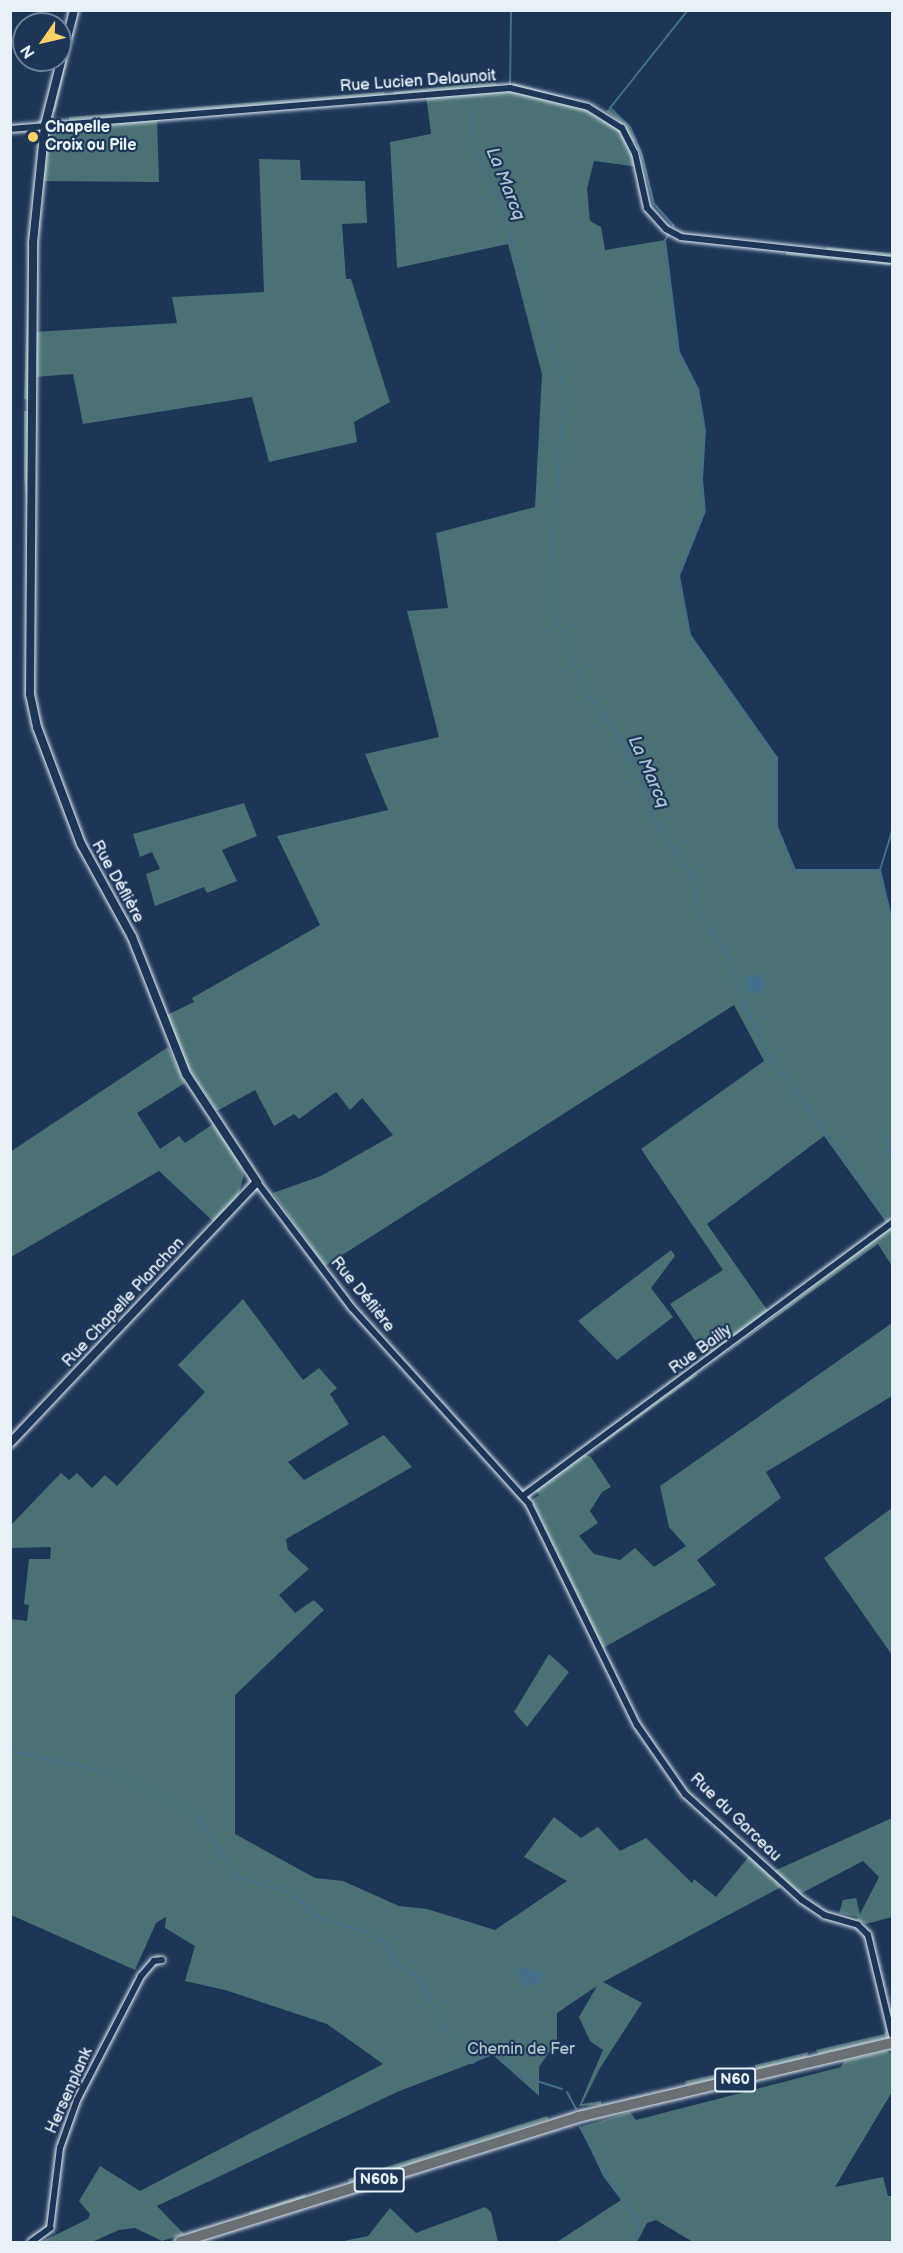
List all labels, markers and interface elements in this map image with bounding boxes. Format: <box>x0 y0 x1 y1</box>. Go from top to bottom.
north arrow <box>12 12 72 72</box>
text: N <box>17 41 40 62</box>
street label: Rue Lucien Delaunoit <box>339 67 497 97</box>
place label: Chapelle Croix ou Pile <box>45 118 136 156</box>
marker: Chapelle Croix ou Pile <box>26 130 40 144</box>
water label: La Marcq <box>481 144 529 224</box>
water label: La Marcq <box>623 733 673 811</box>
street label: Rue Déflière <box>87 838 147 926</box>
street label: Rue Chapelle Planchon <box>59 1234 189 1372</box>
street label: Rue Déflière <box>326 1254 398 1336</box>
street label: Rue Bailly <box>666 1321 736 1379</box>
street label: Rue du Garceau <box>686 1770 784 1866</box>
park label: Chemin de Fer <box>467 2040 575 2060</box>
street label: Hersenplank <box>43 2045 97 2137</box>
road number: N60 <box>714 2068 756 2092</box>
road number: N60b <box>354 2168 404 2192</box>

